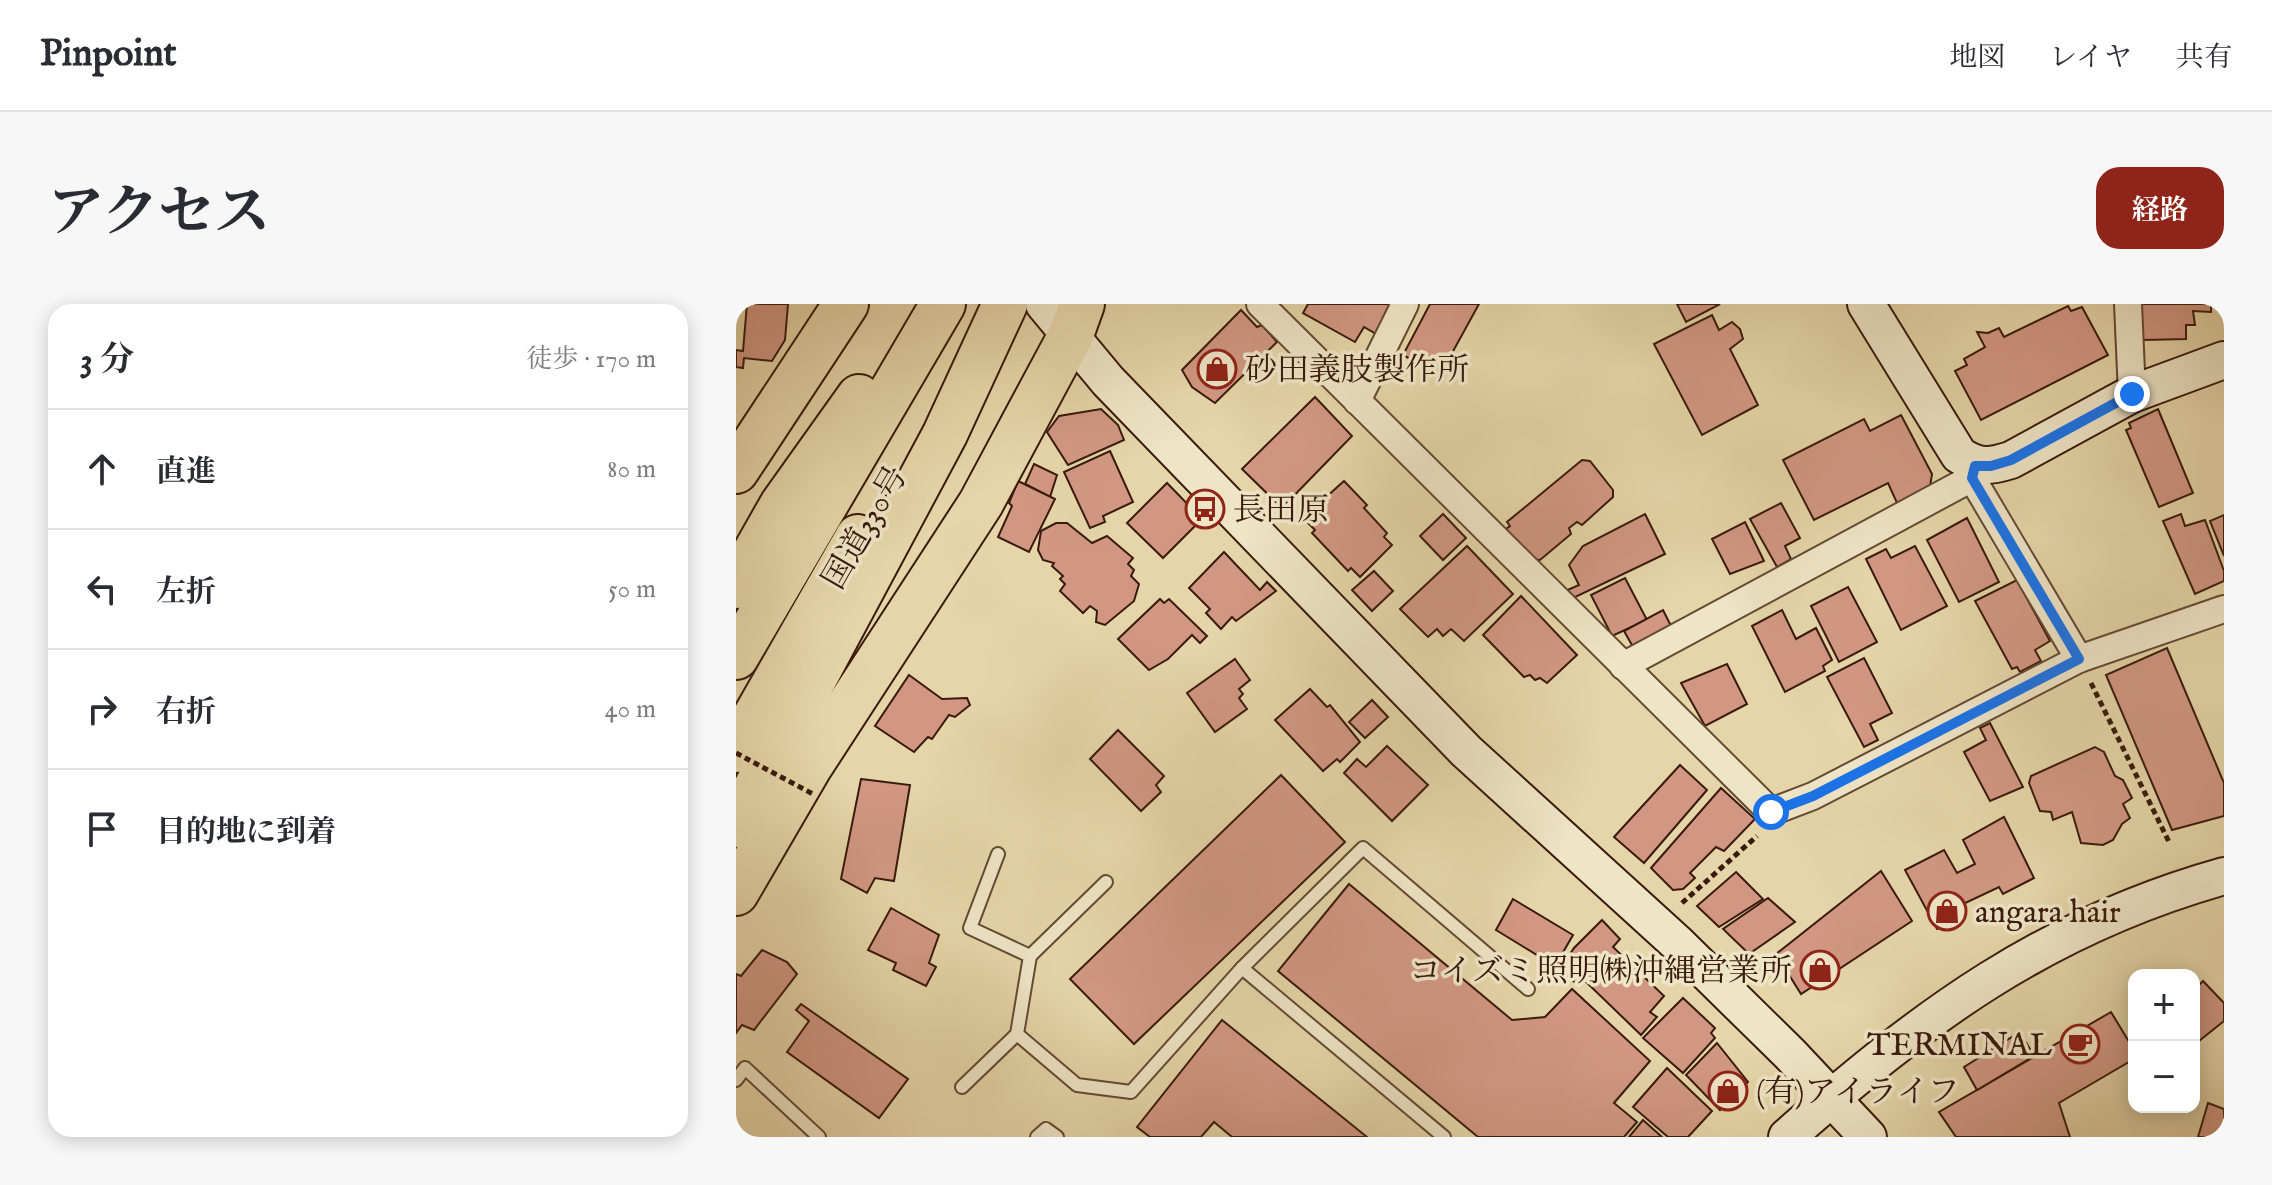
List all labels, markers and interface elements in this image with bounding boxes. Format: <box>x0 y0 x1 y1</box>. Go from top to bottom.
text: Pinpoint <box>40 31 177 79</box>
text: 地図 <box>1949 41 2005 76</box>
text: レイヤ <box>2049 41 2132 76</box>
text: 共有 <box>2176 41 2232 76</box>
button: 経路 <box>2096 167 2224 249</box>
text: アクセス <box>48 179 270 250</box>
text: 3 分 <box>80 339 134 382</box>
text: 徒歩 · 170 m <box>527 343 656 376</box>
shop icon: 砂田義肢製作所 <box>1196 348 1238 390</box>
place label: 砂田義肢製作所 <box>1245 351 1469 392</box>
route end <box>2114 376 2150 412</box>
icon: ahead <box>80 447 124 491</box>
text: 80 m <box>607 453 656 486</box>
text: 直進 <box>156 454 216 492</box>
street label: 国道330号 <box>815 459 918 597</box>
bus stop icon: 長田原 <box>1184 488 1226 530</box>
place label: 長田原 <box>1233 491 1329 532</box>
icon: left <box>80 567 124 611</box>
text: 50 m <box>608 573 656 606</box>
text: 左折 <box>156 574 216 612</box>
icon: right <box>80 687 124 731</box>
text: 40 m <box>605 693 656 726</box>
text: 右折 <box>156 694 216 732</box>
route start <box>1753 794 1789 830</box>
icon: arrive <box>80 807 124 851</box>
text: 目的地に到着 <box>156 814 336 852</box>
shop icon: angara hair <box>1926 890 1968 932</box>
place label: angara hair <box>1975 893 2121 934</box>
shop icon: コイズミ照明㈱沖縄営業所 <box>1799 949 1841 991</box>
place label: コイズミ照明㈱沖縄営業所 <box>1409 952 1792 993</box>
map controls <box>2128 969 2200 1113</box>
button: + <box>2128 969 2200 1041</box>
cafe icon: TERMINAL <box>2059 1023 2101 1065</box>
place label: TERMINAL <box>1867 1026 2052 1067</box>
button: − <box>2128 1041 2200 1113</box>
shop icon: (有)アイライフ <box>1707 1070 1749 1112</box>
place label: (有)アイライフ <box>1756 1073 1960 1114</box>

